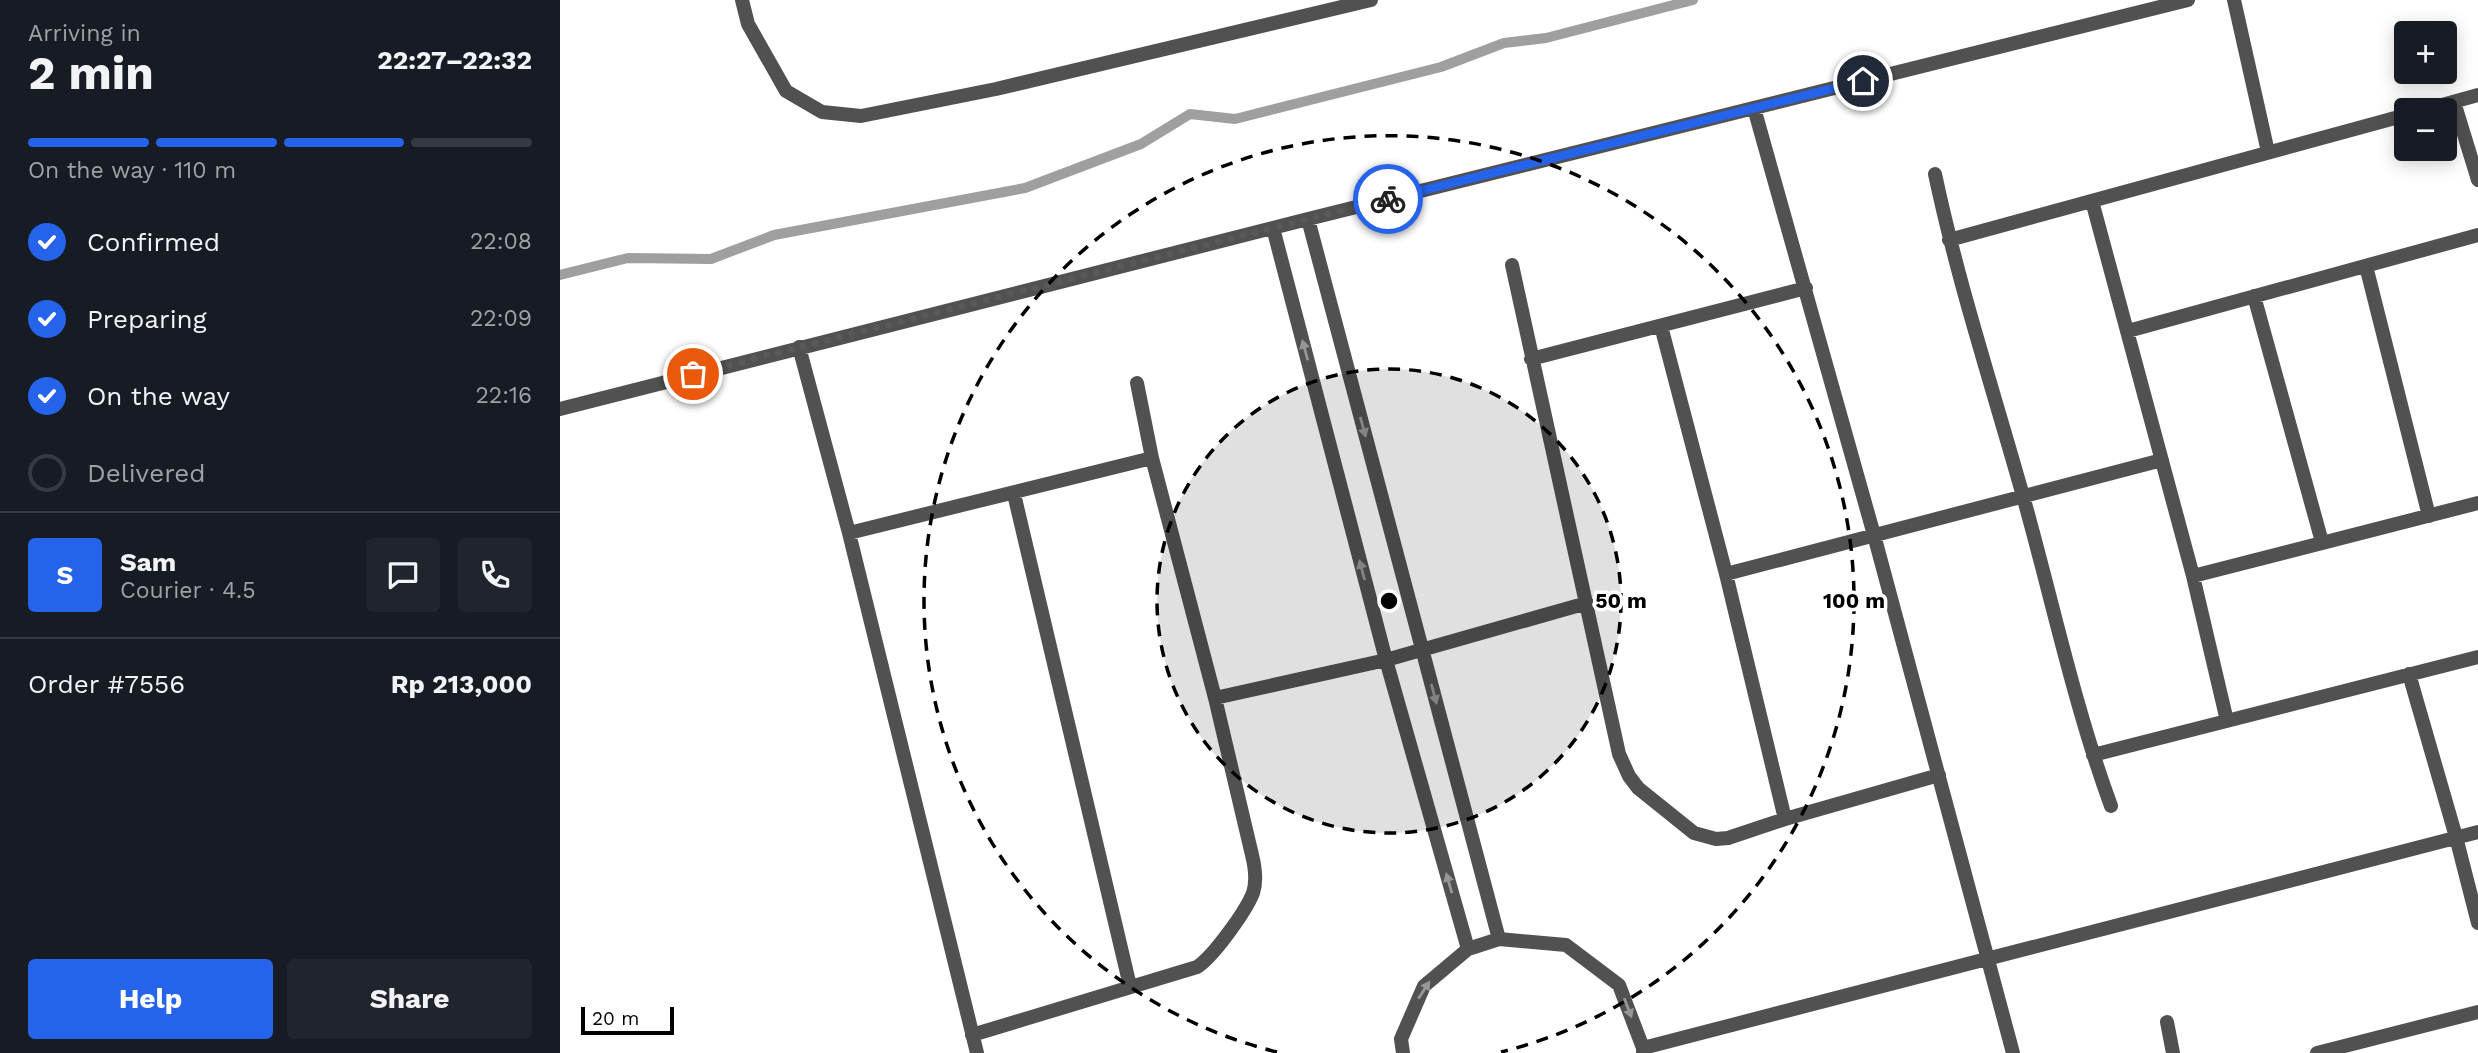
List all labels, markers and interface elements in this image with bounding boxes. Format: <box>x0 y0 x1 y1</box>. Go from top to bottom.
text: Arriving in <box>28 20 141 47</box>
map controls <box>2394 21 2457 161</box>
button: + <box>2394 21 2457 84</box>
text: 22:27–22:32 <box>377 45 532 75</box>
text: 2 min <box>28 46 154 100</box>
pin <box>1833 51 1893 111</box>
icon: home <box>1844 62 1882 100</box>
button: − <box>2394 98 2457 161</box>
text: On the way · 110 m <box>28 157 236 184</box>
courier <box>1353 164 1423 234</box>
icon: bike <box>1369 180 1407 218</box>
icon: check <box>28 223 66 261</box>
text: Confirmed <box>87 227 220 257</box>
text: 22:08 <box>470 228 532 255</box>
icon: check <box>28 300 66 338</box>
text: Preparing <box>87 304 207 334</box>
text: 22:09 <box>470 305 532 332</box>
one-way arrow <box>1299 339 1310 361</box>
pin <box>663 344 723 404</box>
icon: bag <box>674 355 712 393</box>
icon: check <box>28 377 66 415</box>
text: On the way <box>87 381 230 411</box>
text: 22:16 <box>475 382 532 409</box>
one-way arrow <box>1359 417 1369 438</box>
text: Delivered <box>87 458 206 488</box>
button: chat <box>366 538 440 612</box>
button: phone <box>458 538 532 612</box>
text: Sam <box>120 547 176 577</box>
one-way arrow <box>1356 559 1367 581</box>
text: S <box>57 560 73 590</box>
text: Courier · 4.5 <box>120 577 256 604</box>
text: 50 m <box>1595 588 1647 613</box>
text: 100 m <box>1823 588 1885 613</box>
centre of rings <box>1377 589 1401 613</box>
text: Order #7556 <box>28 669 185 699</box>
text: Rp 213,000 <box>391 669 532 699</box>
one-way arrow <box>1430 684 1440 705</box>
one-way arrow <box>1443 872 1454 894</box>
button: Help <box>28 959 273 1039</box>
button: Share <box>287 959 532 1039</box>
one-way arrow <box>1418 980 1431 1000</box>
one-way arrow <box>1622 998 1633 1019</box>
scale bar <box>581 1004 674 1036</box>
text: 20 m <box>592 1007 639 1030</box>

